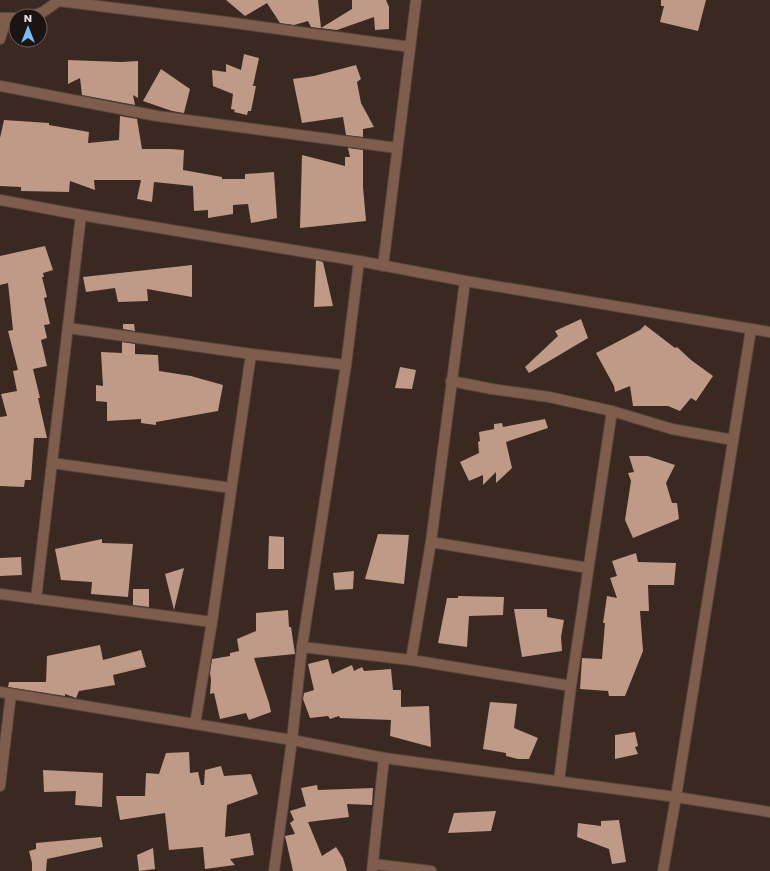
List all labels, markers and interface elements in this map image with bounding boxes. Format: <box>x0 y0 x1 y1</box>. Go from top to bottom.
north arrow <box>8 8 48 48</box>
text: N <box>24 10 32 26</box>

